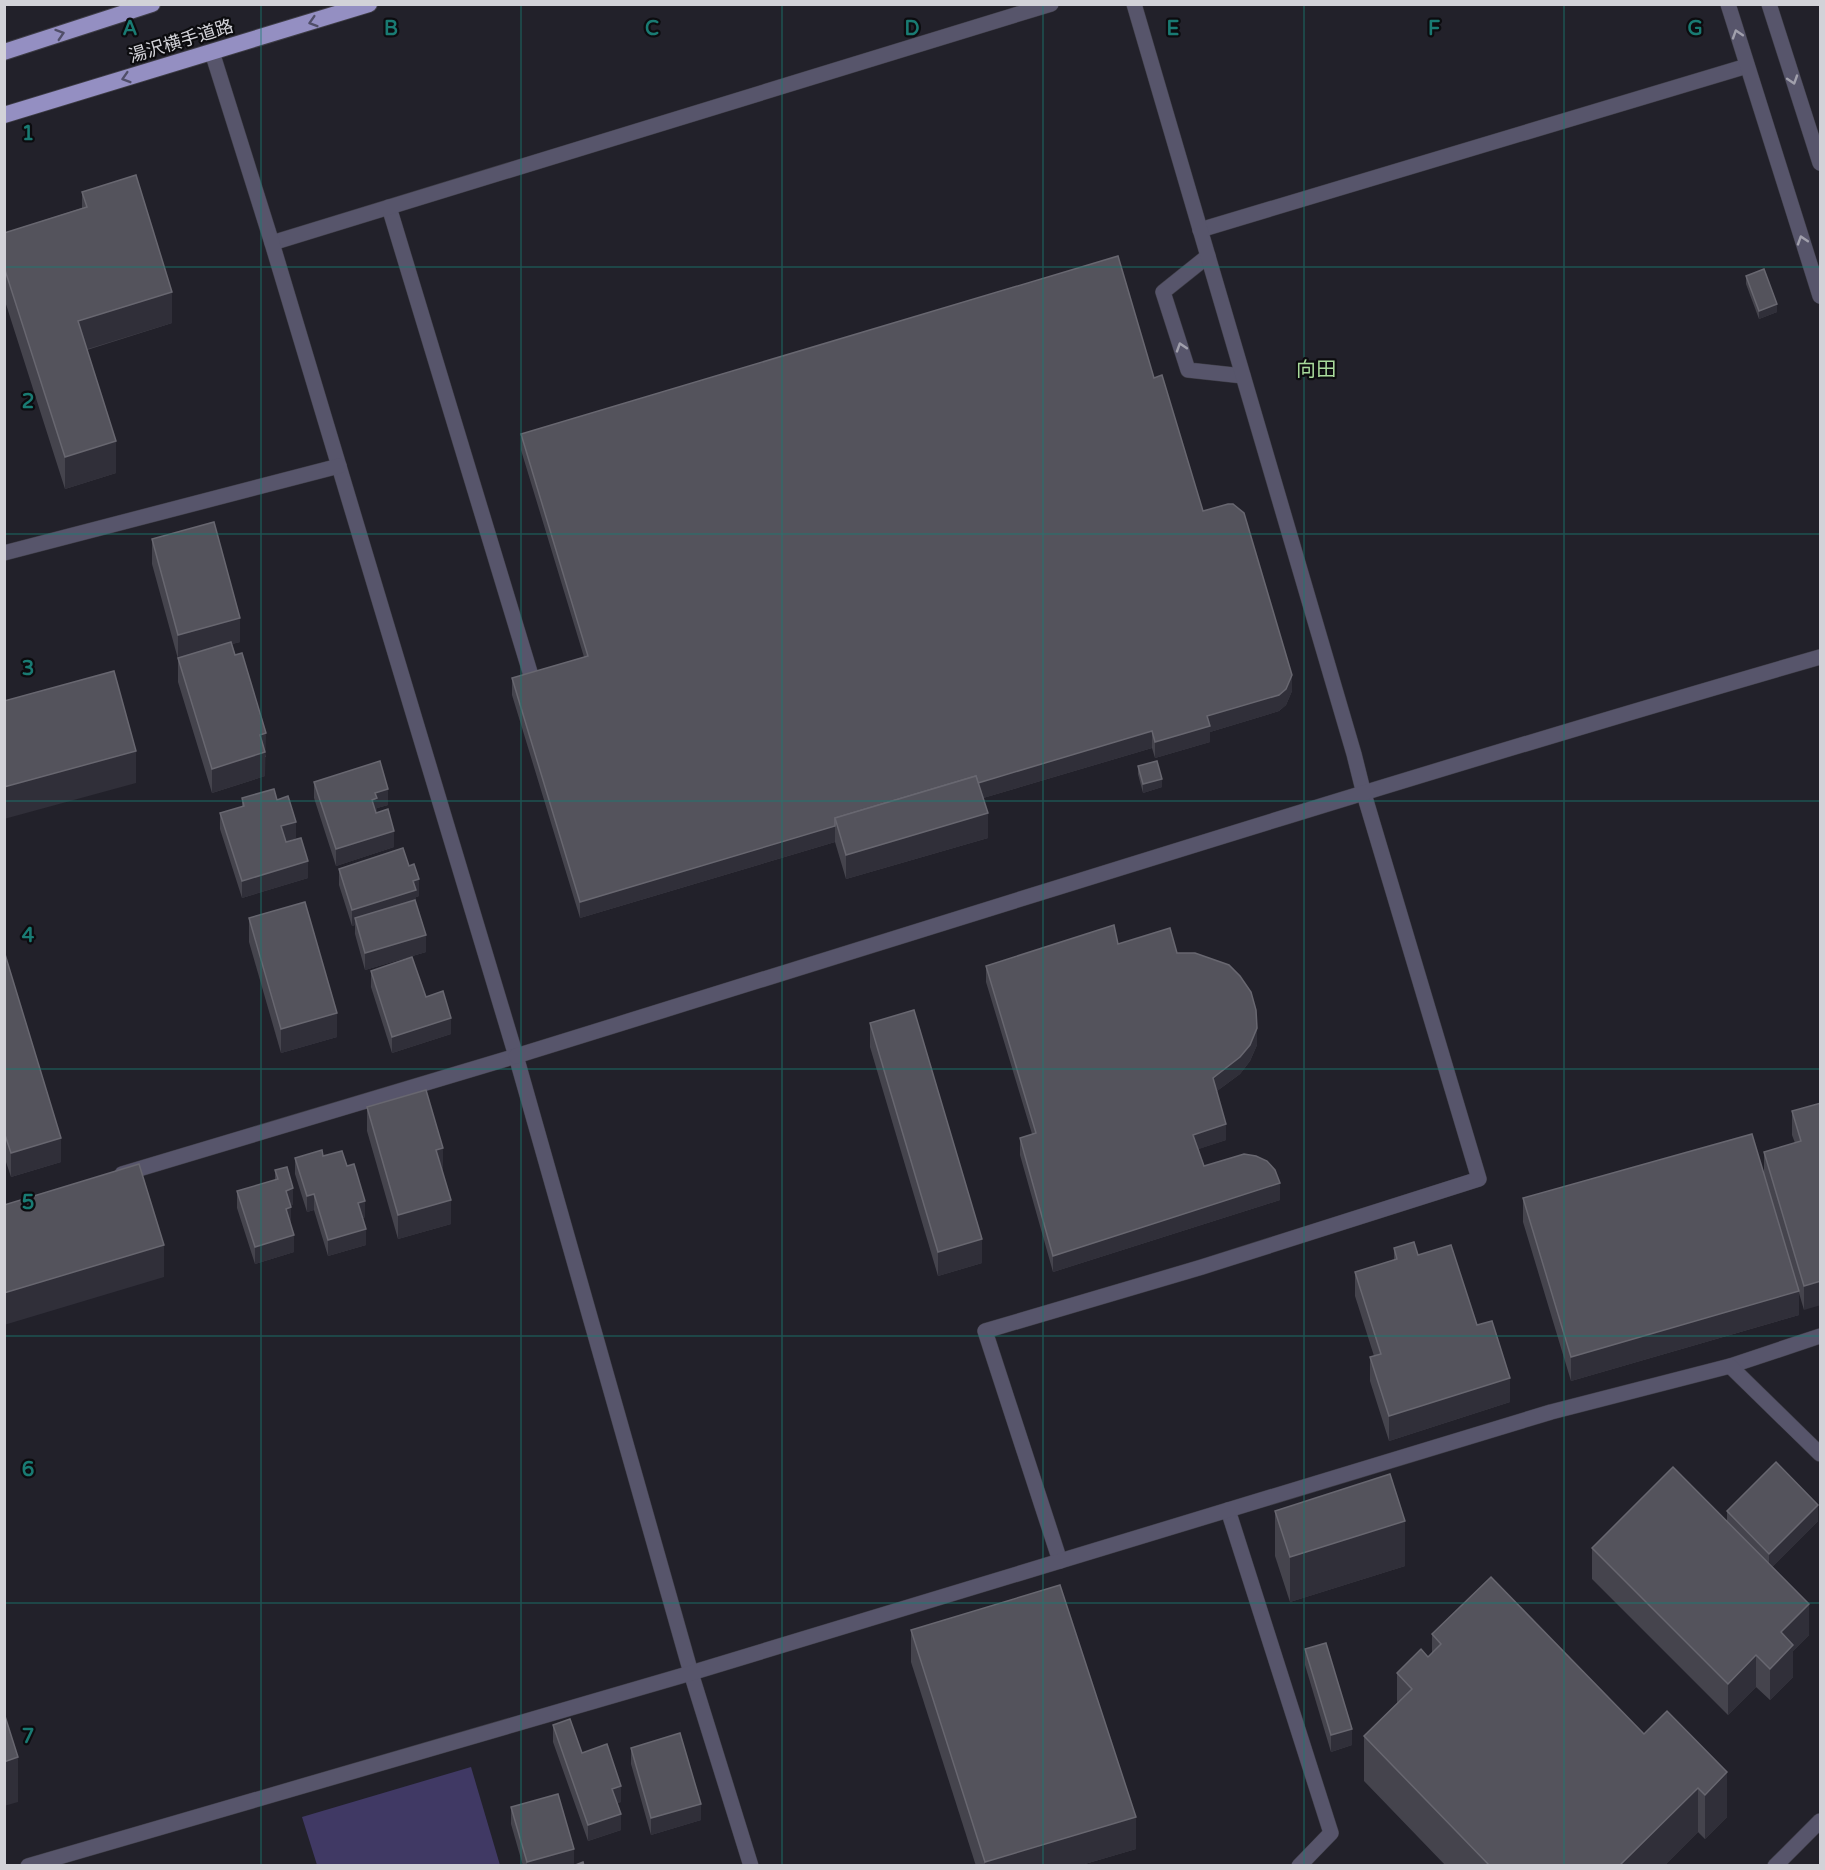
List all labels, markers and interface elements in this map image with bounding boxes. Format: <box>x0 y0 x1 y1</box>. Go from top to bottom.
street label: 湯沢横手道路 <box>126 15 236 67</box>
one-way arrow <box>308 15 319 27</box>
text: A <box>123 17 138 41</box>
text: B <box>384 17 398 41</box>
text: C <box>645 17 659 41</box>
text: D <box>904 17 920 41</box>
text: E <box>1167 17 1180 41</box>
text: F <box>1428 17 1440 41</box>
text: G <box>1687 17 1703 41</box>
one-way arrow <box>54 29 65 41</box>
one-way arrow <box>1732 29 1744 40</box>
one-way arrow <box>121 71 132 83</box>
one-way arrow <box>1786 74 1799 85</box>
text: 1 <box>22 122 34 146</box>
one-way arrow <box>1797 235 1810 246</box>
one-way arrow <box>1176 342 1188 353</box>
district label: 向田 <box>1296 358 1336 382</box>
text: 2 <box>22 390 34 414</box>
text: 3 <box>22 657 34 681</box>
text: 4 <box>22 924 35 948</box>
text: 5 <box>22 1191 34 1215</box>
text: 6 <box>22 1458 34 1482</box>
text: 7 <box>22 1725 34 1749</box>

